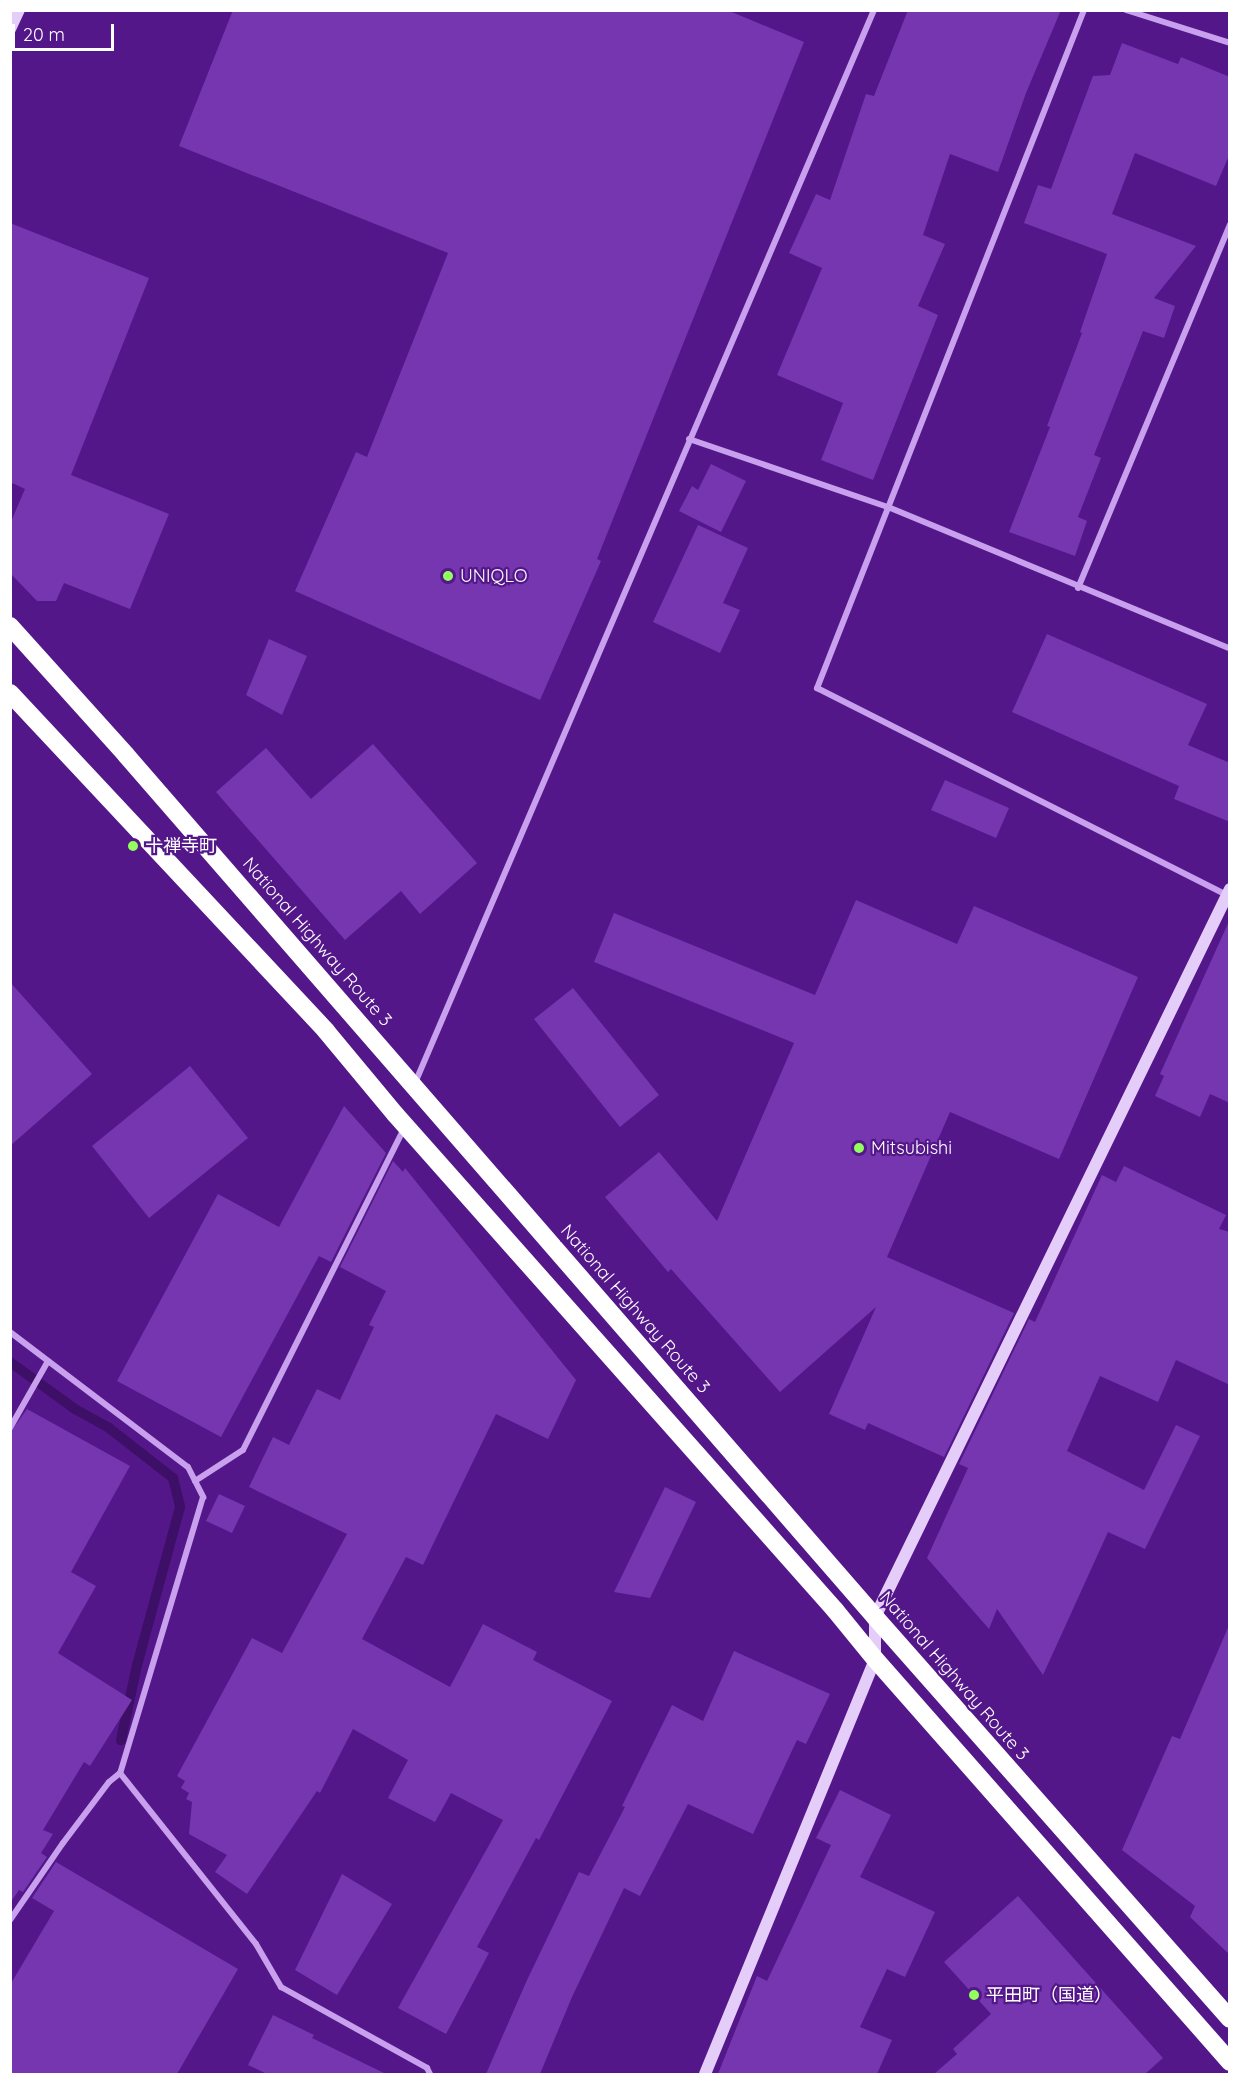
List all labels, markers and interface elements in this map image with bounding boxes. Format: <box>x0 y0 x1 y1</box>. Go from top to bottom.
scale bar <box>15 12 117 50</box>
text: 20 m <box>23 23 65 46</box>
place label: UNIQLO <box>460 565 528 587</box>
marker: UNIQLO <box>441 569 455 583</box>
place label: 十禅寺町 <box>145 835 217 857</box>
marker: 十禅寺町 <box>126 839 140 853</box>
street label: National Highway Route 3 <box>238 853 396 1031</box>
place label: Mitsubishi <box>871 1137 952 1159</box>
marker: Mitsubishi <box>852 1141 866 1155</box>
street label: National Highway Route 3 <box>556 1220 714 1398</box>
street label: National Highway Route 3 <box>875 1587 1033 1765</box>
place label: 平田町（国道） <box>986 1984 1112 2006</box>
marker: 平田町（国道） <box>967 1988 981 2002</box>

